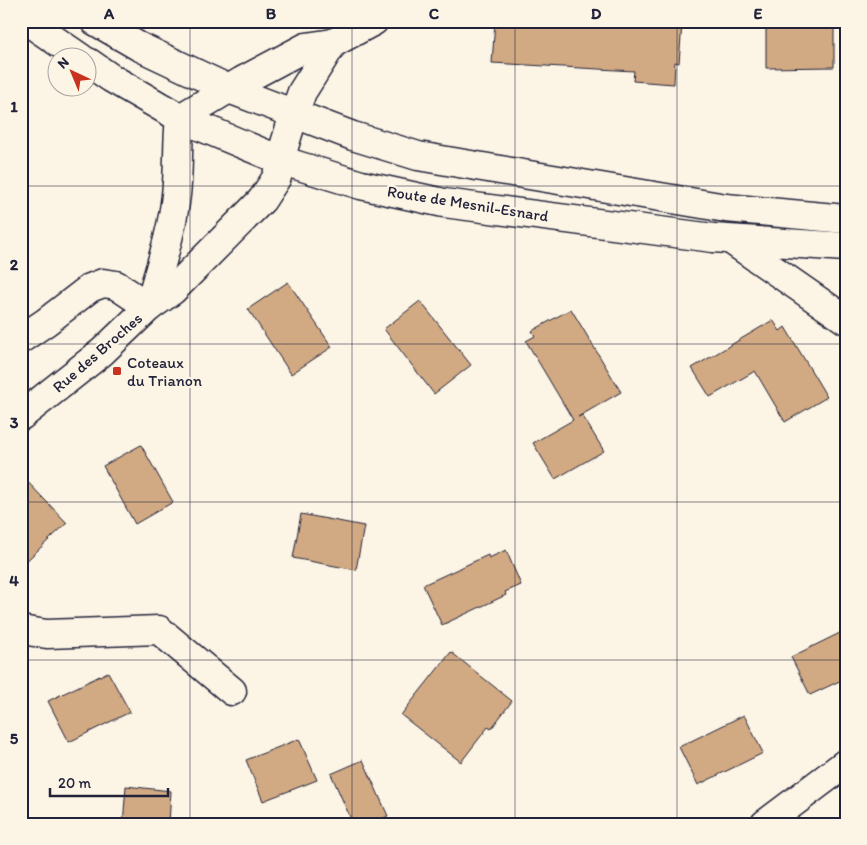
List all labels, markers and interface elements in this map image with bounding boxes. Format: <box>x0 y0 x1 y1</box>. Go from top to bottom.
text: A <box>103 4 115 23</box>
text: B <box>266 4 277 23</box>
text: C <box>429 4 440 23</box>
text: D <box>591 4 602 23</box>
text: E <box>754 4 763 23</box>
north arrow <box>48 48 98 98</box>
text: N <box>54 54 73 72</box>
text: 1 <box>10 97 18 116</box>
street label: Route de Mesnil-Esnard <box>386 181 550 226</box>
text: 2 <box>10 255 19 274</box>
street label: Rue des Broches <box>49 308 146 396</box>
place label: Coteaux du Trianon <box>127 353 202 390</box>
marker: Coteaux du Trianon <box>111 365 123 377</box>
text: 3 <box>10 413 19 432</box>
text: 4 <box>9 571 19 590</box>
text: 5 <box>10 729 19 748</box>
scale bar <box>50 765 168 797</box>
text: 20 m <box>58 774 92 792</box>

